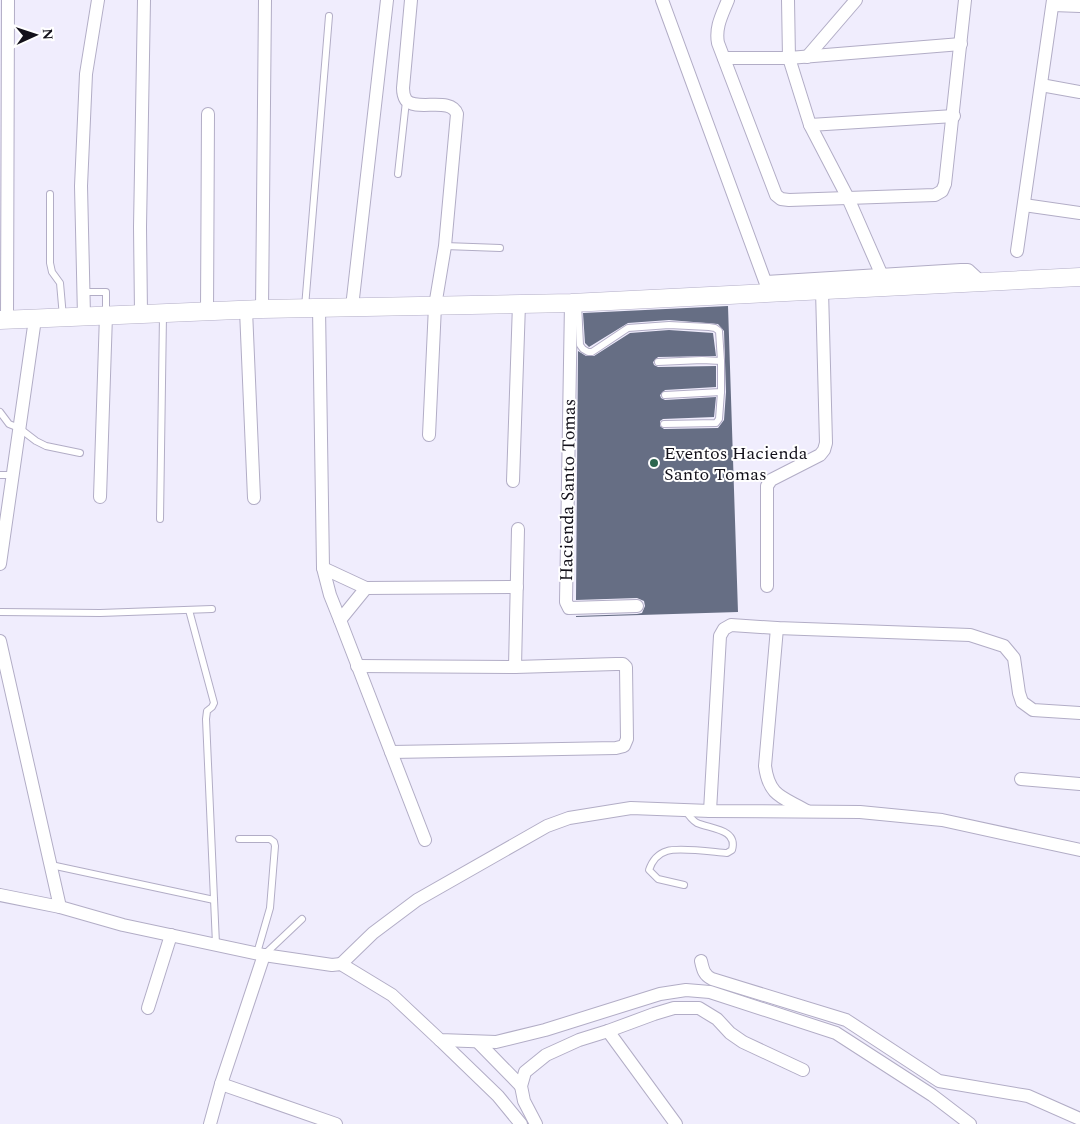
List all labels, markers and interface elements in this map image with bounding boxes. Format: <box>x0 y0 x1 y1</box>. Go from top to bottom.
north arrow <box>10 10 60 60</box>
text: N <box>37 28 58 41</box>
street label: Hacienda Santo Tomas <box>553 398 583 582</box>
place label: Eventos Hacienda Santo Tomas <box>664 440 808 488</box>
marker: Eventos Hacienda Santo Tomas <box>648 457 660 469</box>

